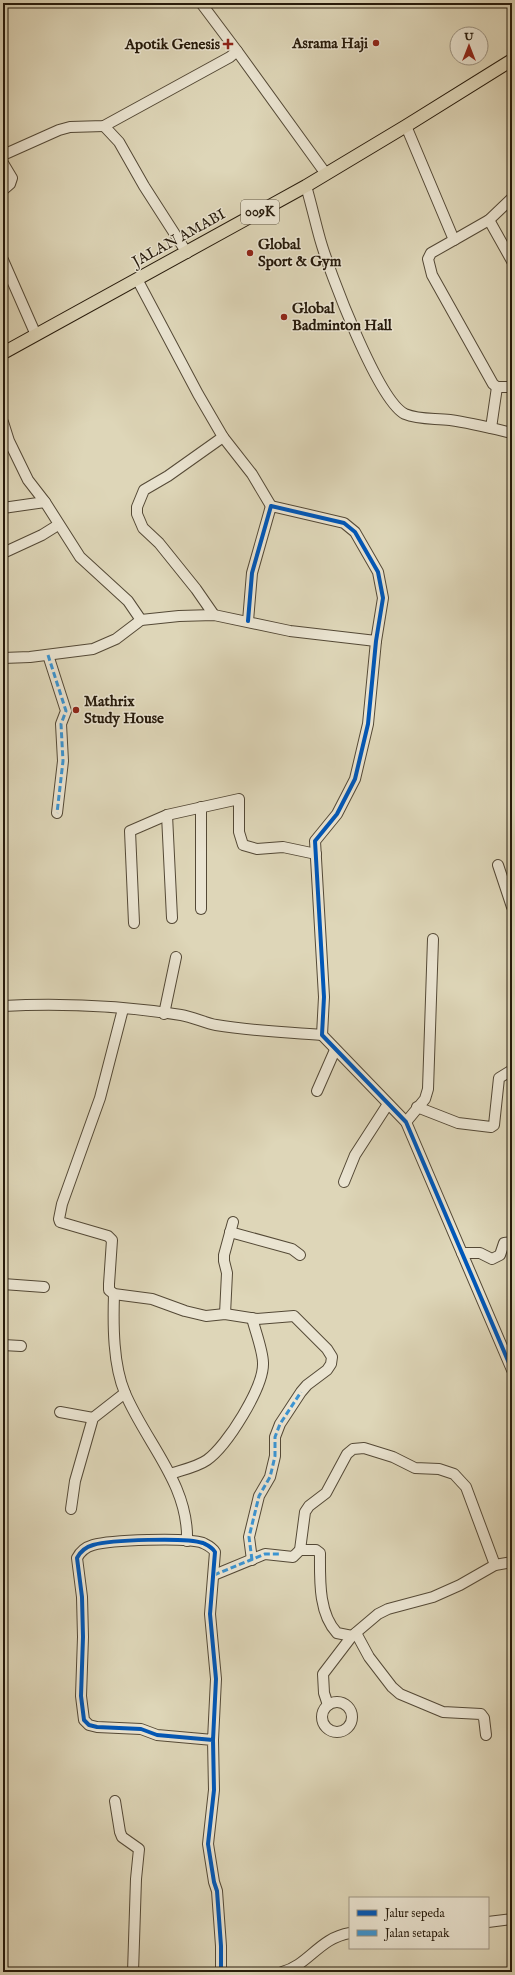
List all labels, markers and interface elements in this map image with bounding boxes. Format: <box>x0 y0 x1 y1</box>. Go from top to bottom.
north arrow <box>449 26 489 66</box>
text: U <box>463 30 474 44</box>
place label: Asrama Haji <box>291 34 368 53</box>
place label: Apotik Genesis <box>124 35 221 54</box>
marker: Asrama Haji <box>371 38 381 48</box>
marker: Apotik Genesis <box>223 39 233 49</box>
road number: 009K <box>241 200 279 224</box>
street label: JALAN AMABI <box>127 204 229 272</box>
place label: Global Sport & Gym <box>258 235 342 271</box>
marker: Global Sport & Gym <box>245 248 255 258</box>
place label: Global Badminton Hall <box>292 299 393 335</box>
marker: Global Badminton Hall <box>279 312 289 322</box>
place label: Mathrix Study House <box>84 692 164 728</box>
marker: Mathrix Study House <box>71 705 81 715</box>
legend <box>349 1897 489 1949</box>
text: Jalur sepeda <box>383 1906 445 1922</box>
text: Jalan setapak <box>383 1926 450 1942</box>

